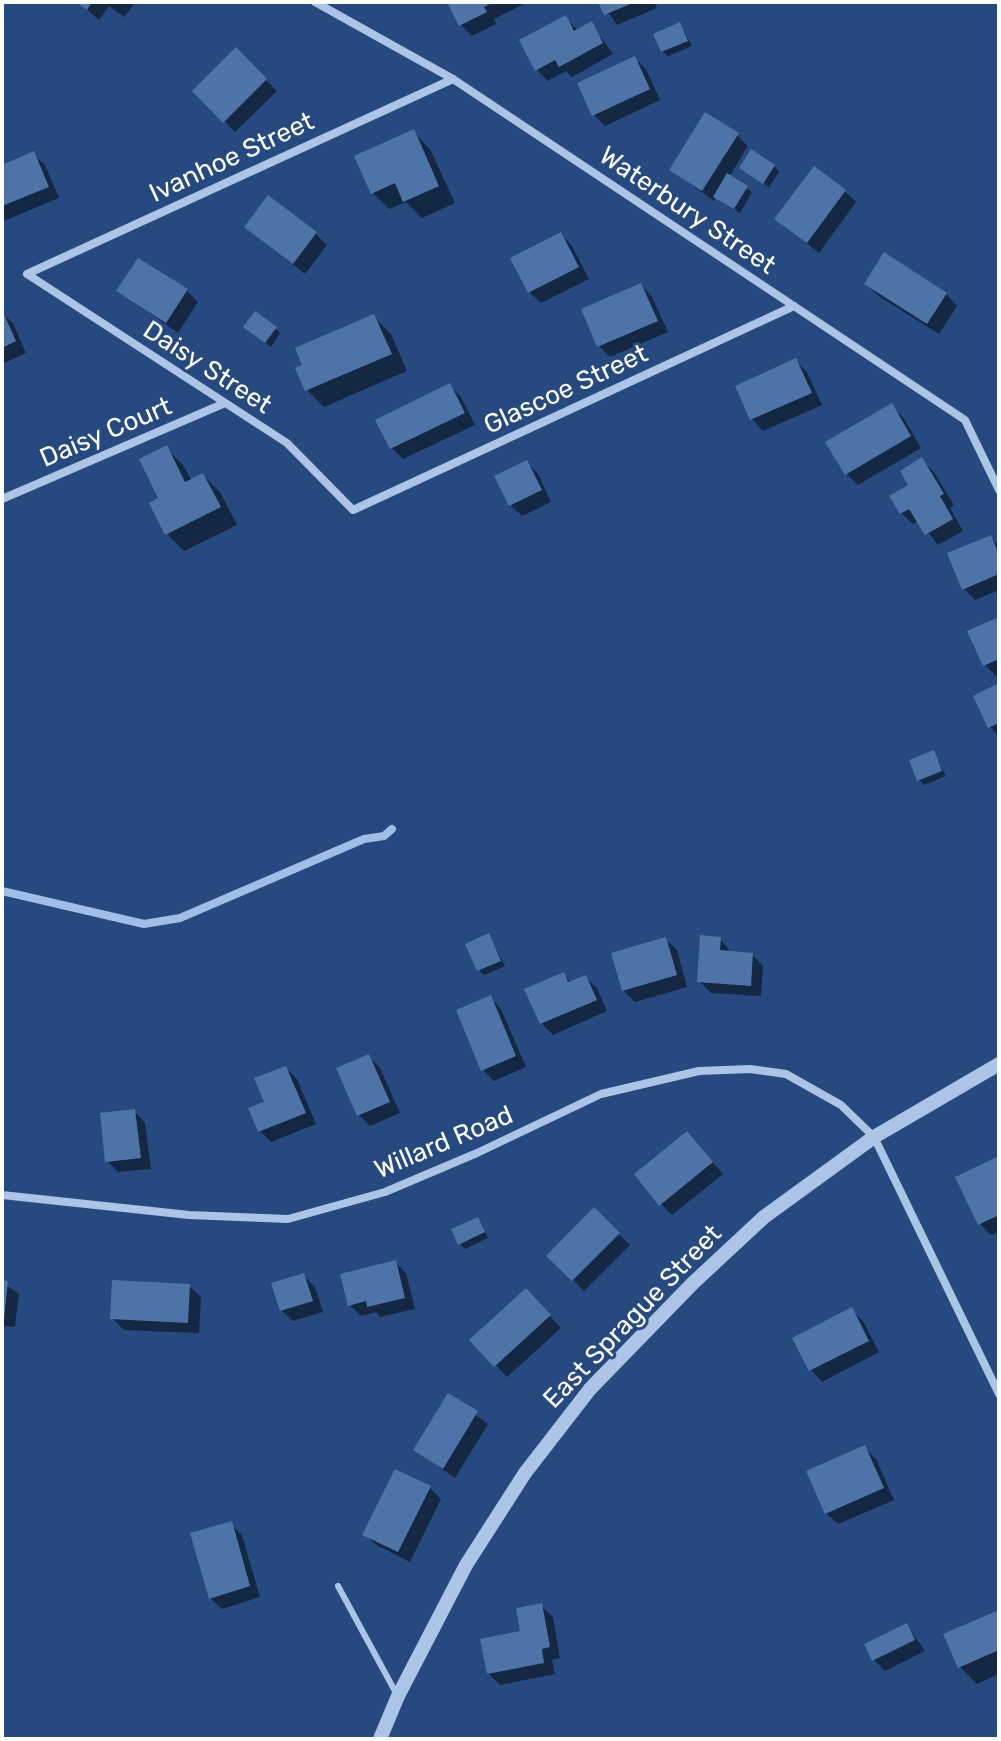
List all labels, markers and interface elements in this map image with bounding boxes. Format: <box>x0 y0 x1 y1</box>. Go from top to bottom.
street label: Ivanhoe Street <box>145 106 319 210</box>
street label: Waterbury Street <box>593 140 781 282</box>
street label: Daisy Street <box>137 315 277 421</box>
street label: Glascoe Street <box>479 338 653 442</box>
street label: Daisy Court <box>35 391 177 475</box>
street label: Willard Road <box>370 1100 518 1186</box>
street label: East Sprague Street <box>537 1219 729 1415</box>

